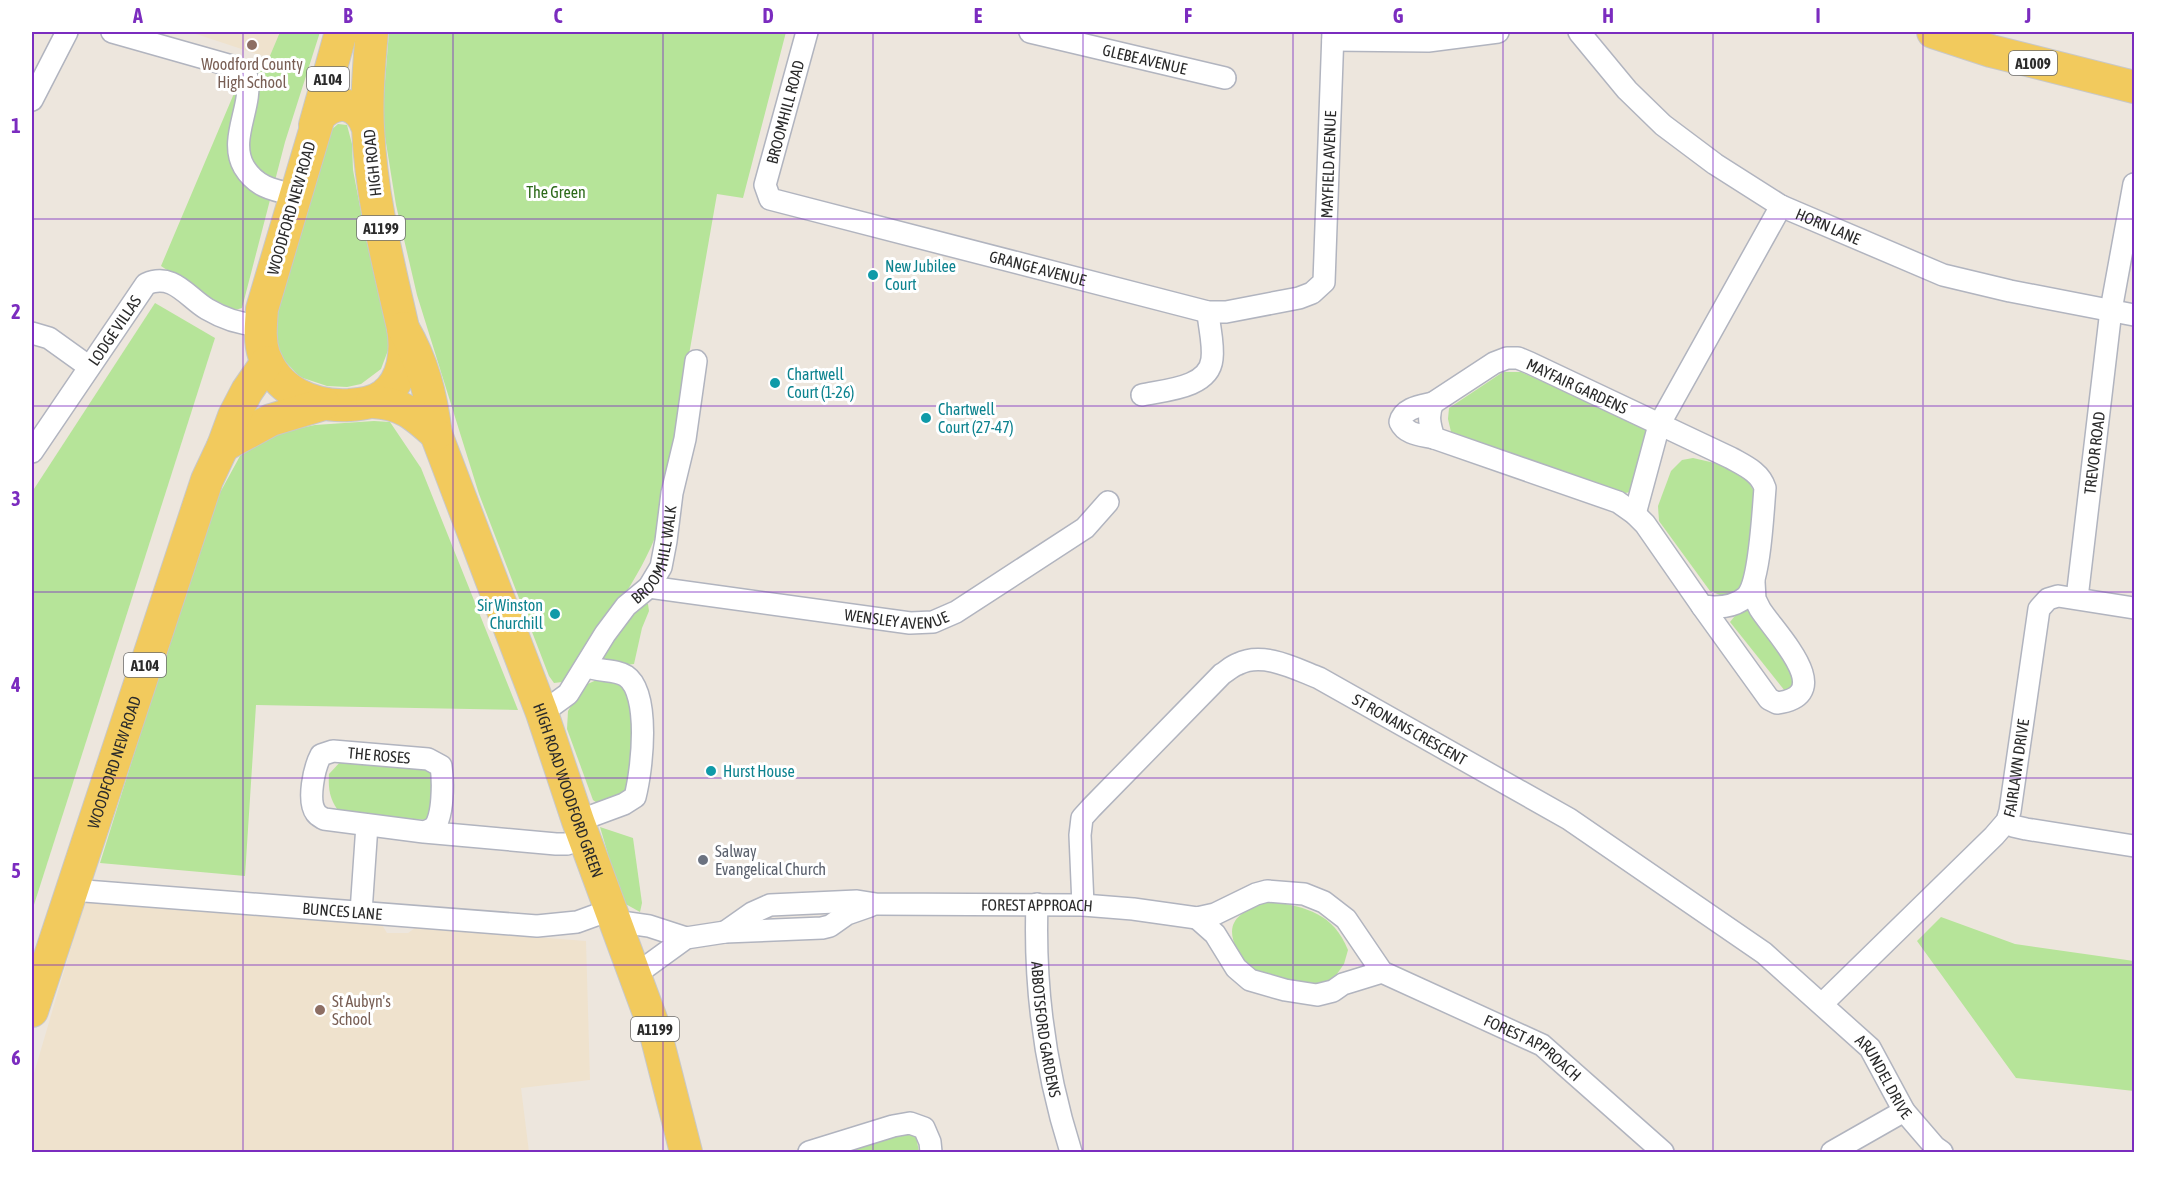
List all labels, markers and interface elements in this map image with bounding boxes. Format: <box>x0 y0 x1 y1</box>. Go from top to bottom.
text: A <box>132 4 143 27</box>
text: B <box>343 4 353 27</box>
text: C <box>554 4 563 27</box>
text: D <box>762 4 774 27</box>
text: E <box>974 4 983 27</box>
text: F <box>1184 4 1192 27</box>
text: G <box>1393 4 1404 27</box>
text: H <box>1602 4 1614 27</box>
text: I <box>1815 4 1821 27</box>
text: J <box>2024 4 2031 27</box>
marker: Woodford County High School <box>245 38 259 52</box>
street label: GLEBE AVENUE <box>1101 40 1189 78</box>
road number: A1009 <box>2009 51 2057 75</box>
place label: Woodford County High School <box>201 55 303 92</box>
street label: BROOMHILL ROAD <box>762 58 808 166</box>
road number: A104 <box>307 67 349 91</box>
street label: MAYFIELD AVENUE <box>1317 110 1339 219</box>
text: 1 <box>11 114 21 137</box>
street label: HIGH ROAD <box>360 129 384 197</box>
street label: WOODFORD NEW ROAD <box>263 139 319 277</box>
park label: The Green <box>526 183 586 201</box>
street label: HORN LANE <box>1793 204 1863 248</box>
road number: A1199 <box>357 216 405 240</box>
street label: GRANGE AVENUE <box>987 247 1088 289</box>
place label: New Jubilee Court <box>885 257 956 293</box>
marker: New Jubilee Court <box>866 268 880 282</box>
street label: LODGE VILLAS <box>84 292 145 369</box>
text: 2 <box>11 300 21 323</box>
street label: MAYFAIR GARDENS <box>1524 355 1631 417</box>
place label: Chartwell Court (1-26) <box>787 365 854 402</box>
marker: Chartwell Court (1-26) <box>768 376 782 390</box>
place label: Chartwell Court (27-47) <box>938 400 1014 437</box>
marker: Chartwell Court (27-47) <box>919 411 933 425</box>
street label: TREVOR ROAD <box>2080 411 2108 495</box>
text: 3 <box>11 487 21 510</box>
street label: BROOMHILL WALK <box>627 504 679 607</box>
place label: Sir Winston Churchill <box>477 596 544 632</box>
street label: WENSLEY AVENUE <box>843 605 951 632</box>
marker: Sir Winston Churchill <box>548 607 562 621</box>
road number: A104 <box>124 653 166 677</box>
text: 4 <box>10 673 21 696</box>
street label: ST RONANS CRESCENT <box>1350 690 1470 769</box>
street label: WOODFORD NEW ROAD <box>84 694 144 831</box>
street label: HIGH ROAD WOODFORD GREEN <box>530 700 607 880</box>
street label: FAIRLAWN DRIVE <box>2000 718 2032 819</box>
street label: THE ROSES <box>347 743 411 767</box>
place label: Hurst House <box>723 762 795 780</box>
marker: Hurst House <box>704 764 718 778</box>
place label: Salway Evangelical Church <box>715 842 826 879</box>
marker: Salway Evangelical Church <box>696 853 710 867</box>
text: 5 <box>11 859 21 882</box>
street label: FOREST APPROACH <box>981 896 1093 915</box>
street label: BUNCES LANE <box>302 899 383 923</box>
street label: ABBOTSFORD GARDENS <box>1028 961 1065 1099</box>
place label: St Aubyn's School <box>332 992 391 1028</box>
marker: St Aubyn's School <box>313 1003 327 1017</box>
street label: FOREST APPROACH <box>1481 1011 1585 1084</box>
road number: A1199 <box>631 1017 679 1041</box>
street label: ARUNDEL DRIVE <box>1852 1031 1916 1122</box>
text: 6 <box>11 1046 21 1069</box>

